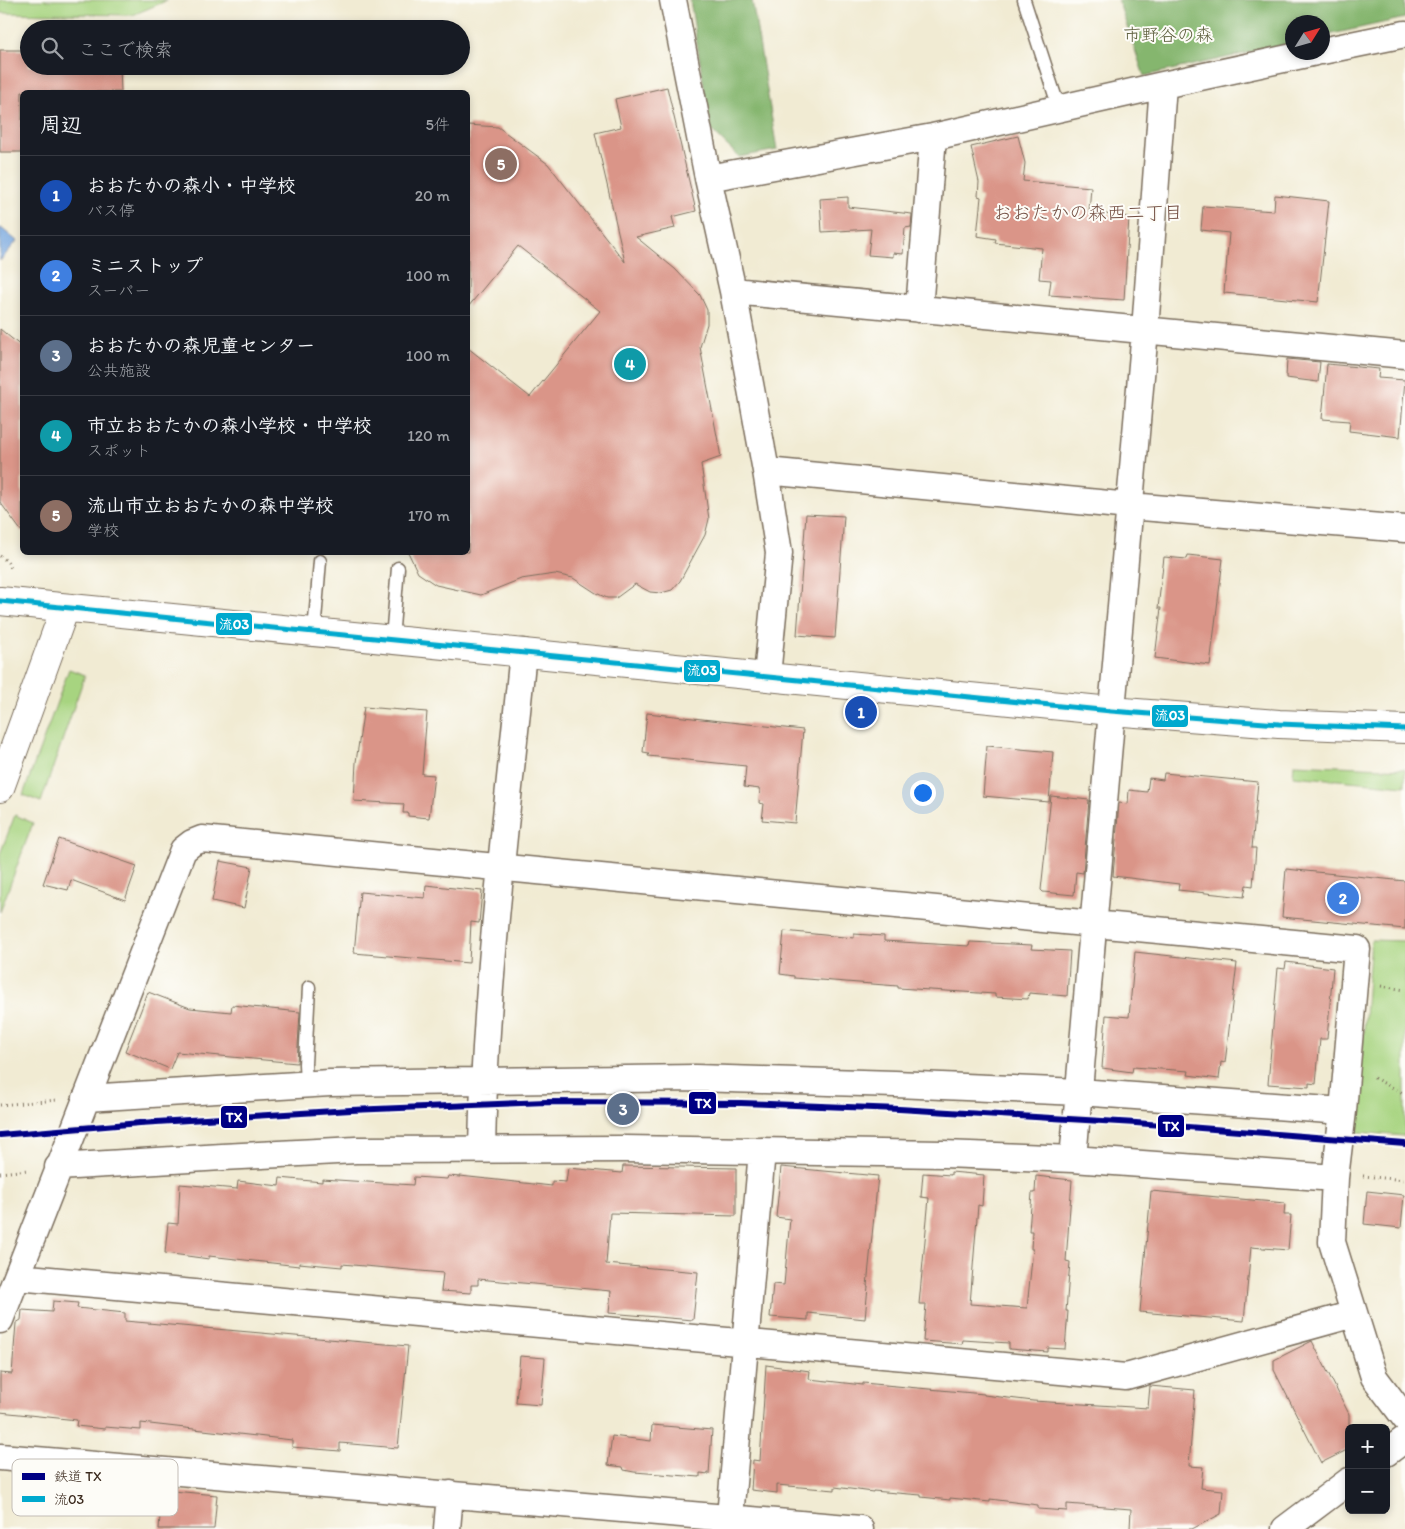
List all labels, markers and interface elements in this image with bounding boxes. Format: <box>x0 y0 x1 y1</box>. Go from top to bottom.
north arrow <box>1285 15 1330 60</box>
search box <box>20 20 470 75</box>
park label: 市野谷の森 <box>1123 24 1213 46</box>
icon: search <box>38 34 66 62</box>
text: ここで検索 <box>78 38 173 61</box>
text: 周辺 <box>40 112 82 137</box>
text: 5件 <box>426 115 450 134</box>
pin: 5 <box>485 145 517 183</box>
text: おおたかの森小・中学校 <box>87 174 296 197</box>
text: 1 <box>52 186 60 205</box>
text: 20 m <box>415 186 450 205</box>
text: バス停 <box>87 201 135 220</box>
district label: おおたかの森西二丁目 <box>993 201 1183 224</box>
text: ミニストップ <box>87 254 203 277</box>
text: 2 <box>52 266 60 285</box>
text: 100 m <box>406 266 450 285</box>
text: スーパー <box>87 281 150 300</box>
text: おおたかの森児童センター <box>87 334 315 357</box>
pin: 4 <box>614 345 646 383</box>
text: 3 <box>52 346 60 365</box>
text: 100 m <box>406 346 450 365</box>
text: 公共施設 <box>87 361 151 380</box>
text: 市立おおたかの森小学校・中学校 <box>87 414 372 437</box>
text: 4 <box>51 426 61 445</box>
text: 120 m <box>407 426 450 445</box>
text: スポット <box>87 441 151 460</box>
text: 流山市立おおたかの森中学校 <box>87 494 334 517</box>
text: 5 <box>52 506 60 525</box>
text: 170 m <box>408 506 450 525</box>
text: 学校 <box>87 521 119 540</box>
line badge: 流03 <box>215 612 253 636</box>
text: 流03 <box>219 616 249 633</box>
line badge: 流03 <box>683 659 721 683</box>
text: 流03 <box>687 662 717 679</box>
pin: 1 <box>845 693 877 731</box>
line badge: 流03 <box>1151 704 1189 728</box>
text: 流03 <box>1155 707 1185 724</box>
your location <box>910 780 936 806</box>
pin: 2 <box>1327 879 1359 917</box>
pin: 3 <box>607 1090 639 1128</box>
line badge: TX <box>688 1091 717 1115</box>
text: TX <box>694 1095 712 1112</box>
line badge: TX <box>220 1105 248 1129</box>
text: TX <box>225 1109 243 1126</box>
line badge: TX <box>1157 1114 1185 1138</box>
text: TX <box>1162 1118 1180 1135</box>
map controls <box>1345 1424 1390 1514</box>
button: + <box>1345 1424 1390 1469</box>
legend <box>12 1459 178 1516</box>
text: 鉄道 TX <box>54 1468 102 1485</box>
button: − <box>1345 1469 1390 1514</box>
text: 流03 <box>54 1491 85 1508</box>

